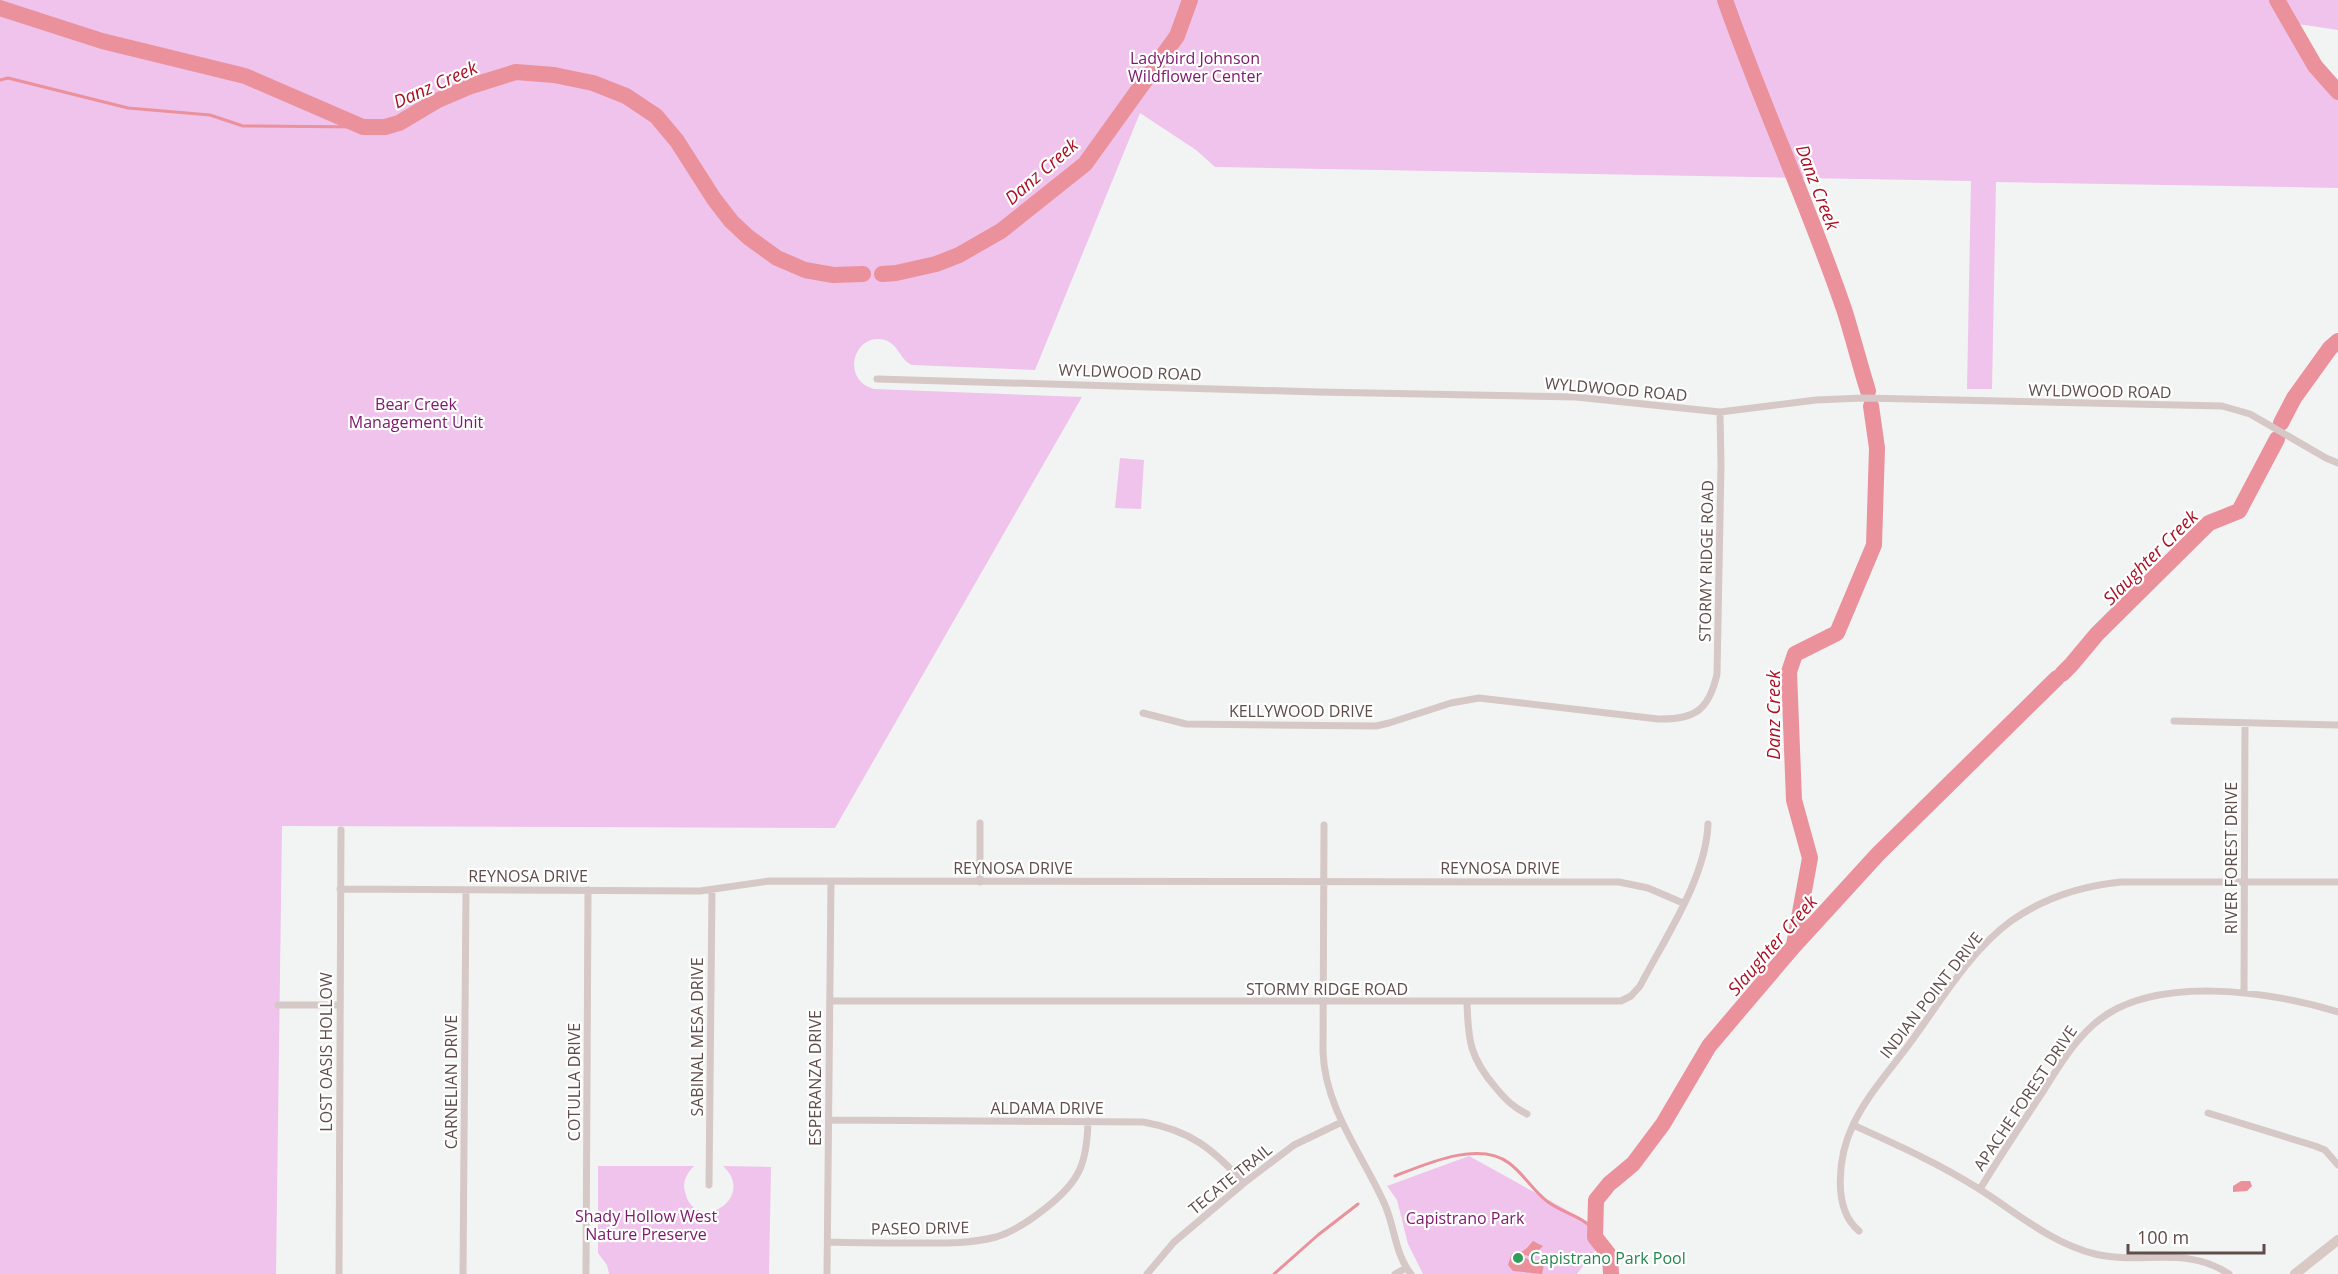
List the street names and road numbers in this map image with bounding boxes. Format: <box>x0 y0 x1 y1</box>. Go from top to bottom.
street label: WYLDWOOD ROAD <box>1058 359 1202 385</box>
street label: WYLDWOOD ROAD <box>1544 372 1688 406</box>
street label: WYLDWOOD ROAD <box>2028 379 2172 403</box>
street label: STORMY RIDGE ROAD <box>1694 480 1718 642</box>
street label: KELLYWOOD DRIVE <box>1229 700 1373 722</box>
street label: RIVER FOREST DRIVE <box>2220 782 2242 934</box>
street label: REYNOSA DRIVE <box>953 857 1073 879</box>
street label: REYNOSA DRIVE <box>1440 857 1560 879</box>
street label: REYNOSA DRIVE <box>468 865 588 887</box>
street label: INDIAN POINT DRIVE <box>1875 927 1987 1063</box>
street label: SABINAL MESA DRIVE <box>686 957 708 1117</box>
street label: LOST OASIS HOLLOW <box>315 972 337 1132</box>
street label: STORMY RIDGE ROAD <box>1246 978 1408 1000</box>
street label: ESPERANZA DRIVE <box>804 1010 826 1146</box>
street label: CARNELIAN DRIVE <box>440 1015 462 1149</box>
street label: APACHE FOREST DRIVE <box>1968 1021 2082 1175</box>
street label: COTULLA DRIVE <box>563 1023 585 1141</box>
street label: ALDAMA DRIVE <box>990 1097 1104 1119</box>
street label: TECATE TRAIL <box>1184 1139 1276 1219</box>
street label: PASEO DRIVE <box>871 1216 969 1240</box>

